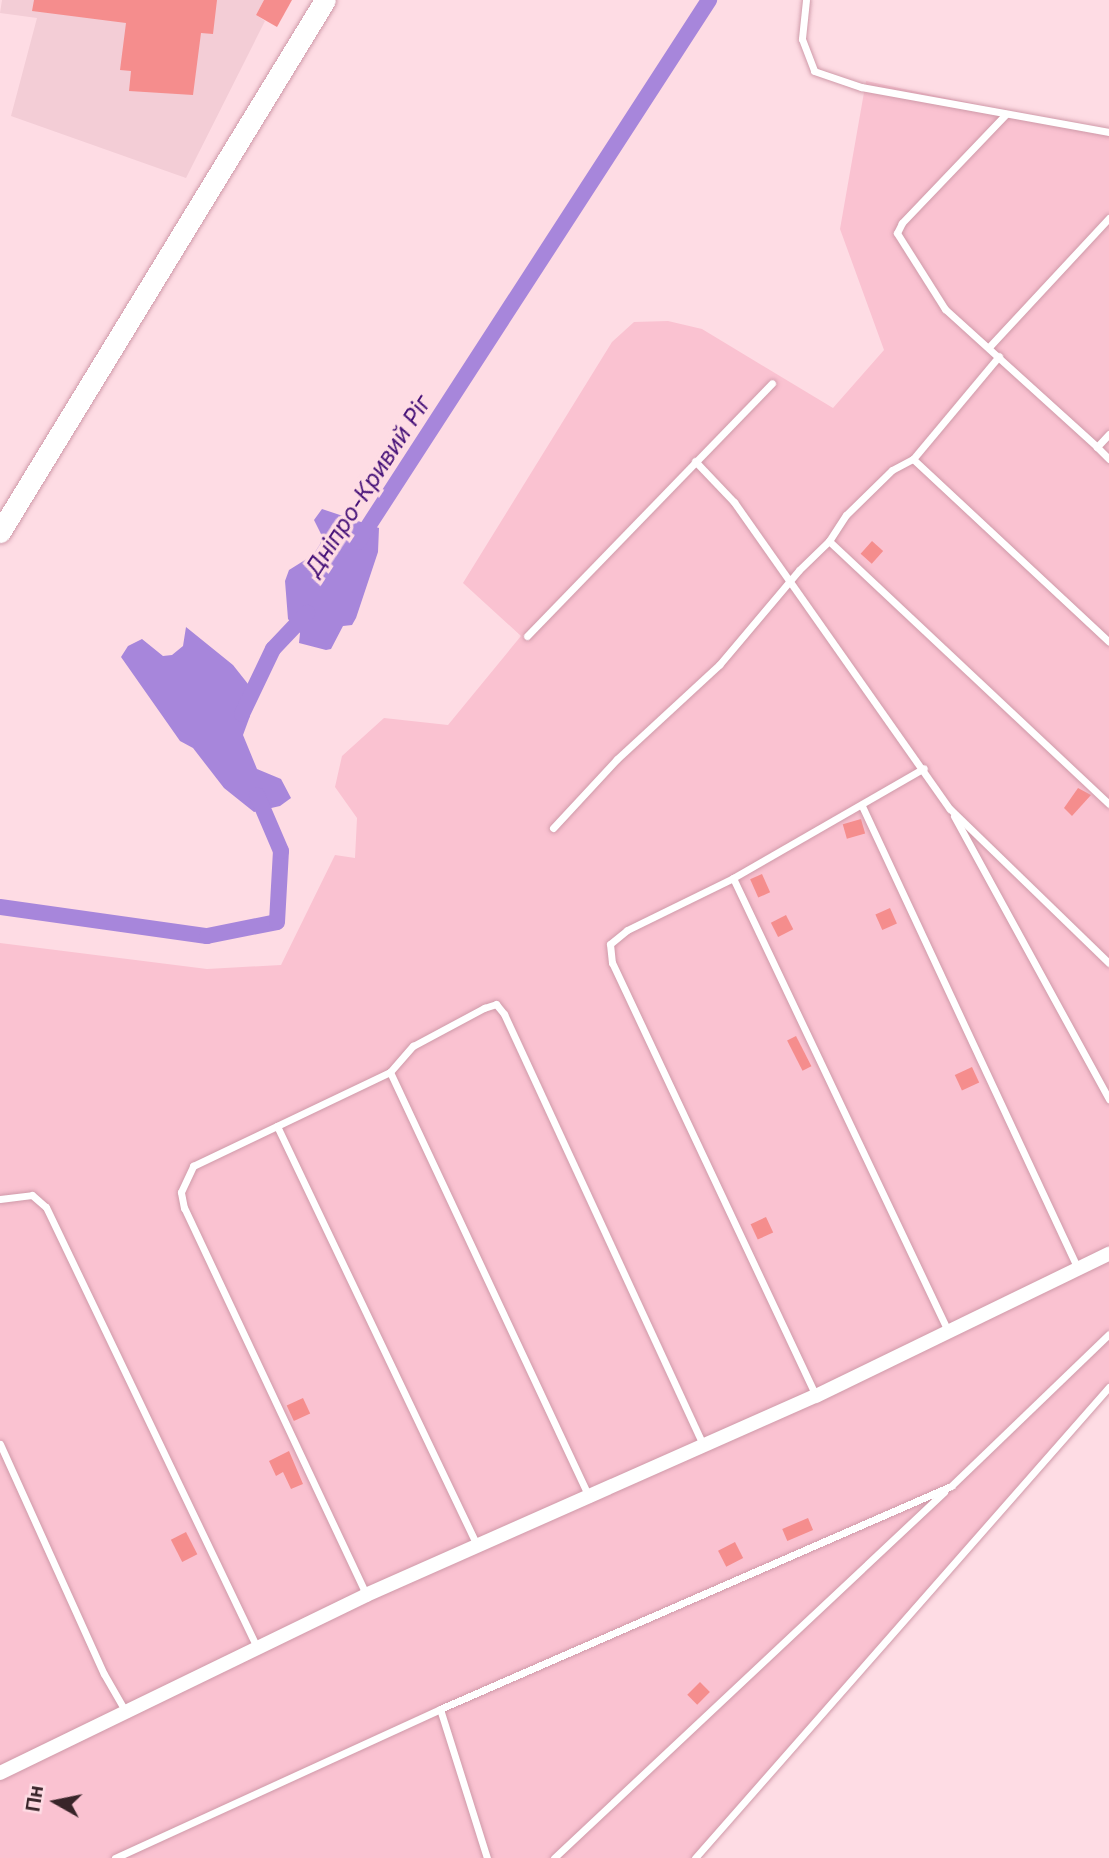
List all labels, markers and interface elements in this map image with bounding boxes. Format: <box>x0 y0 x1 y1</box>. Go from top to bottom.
water label: Дніпро-Кривий Ріг <box>299 390 437 582</box>
north arrow <box>21 1767 91 1837</box>
text: Пн <box>21 1784 48 1813</box>

